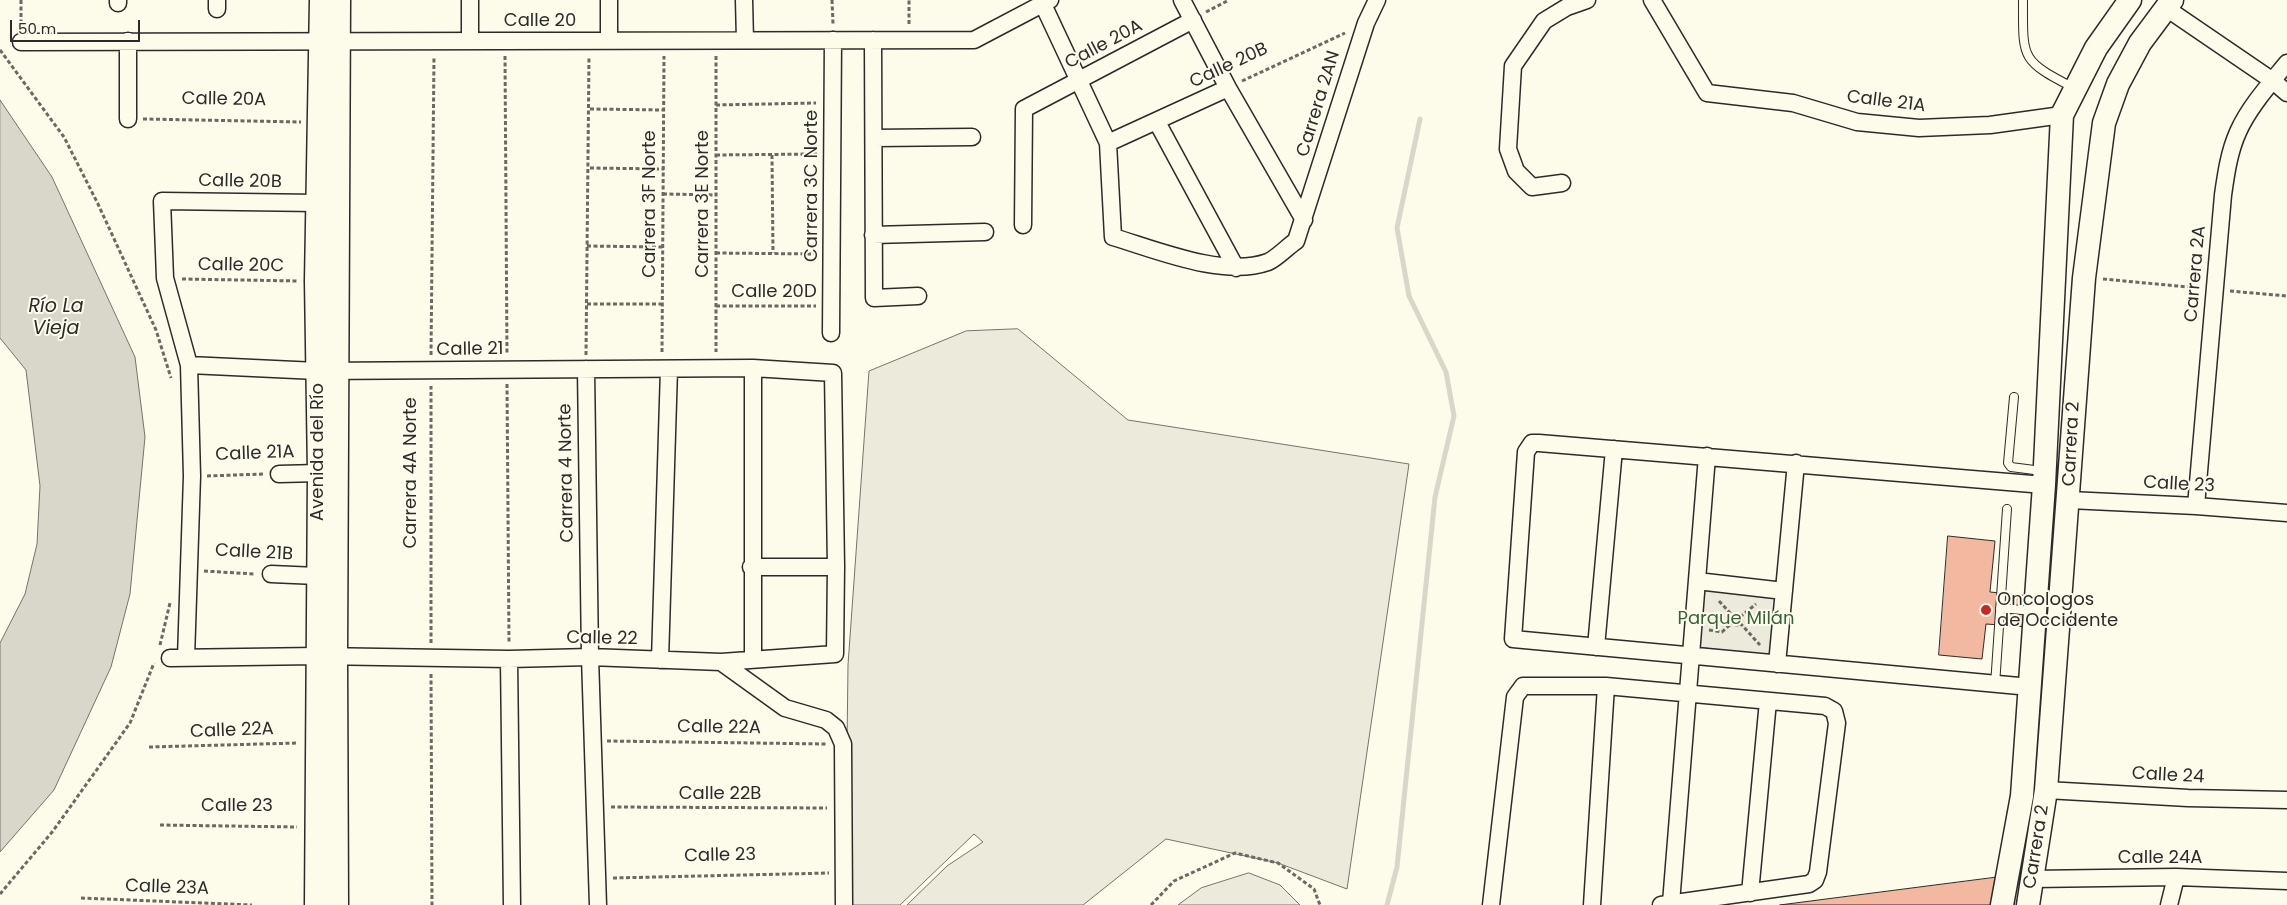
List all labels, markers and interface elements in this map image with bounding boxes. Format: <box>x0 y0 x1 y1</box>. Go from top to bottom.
scale bar <box>12 10 142 42</box>
street label: Calle 20 <box>504 10 576 32</box>
street label: Calle 20A <box>1062 16 1146 74</box>
text: 50 m <box>18 18 56 39</box>
street label: Calle 20B <box>1187 39 1271 93</box>
street label: Carrera 2AN <box>1293 48 1345 160</box>
street label: Calle 21A <box>1845 86 1927 118</box>
street label: Calle 20A <box>181 88 267 112</box>
street label: Carrera 3C Norte <box>801 110 823 262</box>
street label: Carrera 3F Norte <box>639 130 661 278</box>
street label: Carrera 3E Norte <box>692 130 714 278</box>
street label: Calle 20B <box>198 170 282 194</box>
street label: Carrera 2A <box>2181 225 2211 323</box>
street label: Calle 20C <box>198 254 284 278</box>
street label: Calle 20D <box>731 281 817 303</box>
water label: Río La Vieja <box>28 296 84 340</box>
street label: Calle 21 <box>436 339 504 361</box>
street label: Avenida del Río <box>307 383 329 521</box>
street label: Carrera 4A Norte <box>400 397 422 549</box>
street label: Carrera 2 <box>2059 401 2085 487</box>
street label: Carrera 4 Norte <box>555 403 579 543</box>
street label: Calle 21A <box>215 442 295 466</box>
street label: Calle 23 <box>2143 472 2215 498</box>
street label: Calle 21B <box>214 540 294 566</box>
place label: Oncologos de Occidente <box>1997 589 2118 632</box>
marker: Oncologos de Occidente <box>1979 603 1993 617</box>
park label: Parque Milán <box>1678 608 1794 630</box>
street label: Calle 22 <box>566 628 638 650</box>
street label: Calle 22A <box>677 716 761 740</box>
street label: Calle 22A <box>190 719 274 743</box>
street label: Calle 24 <box>2131 763 2205 789</box>
street label: Calle 22B <box>679 783 761 805</box>
street label: Calle 23 <box>201 795 273 817</box>
street label: Carrera 2 <box>2020 803 2054 891</box>
street label: Calle 23 <box>684 845 756 867</box>
street label: Calle 24A <box>2118 847 2202 869</box>
street label: Calle 23A <box>125 876 209 900</box>

